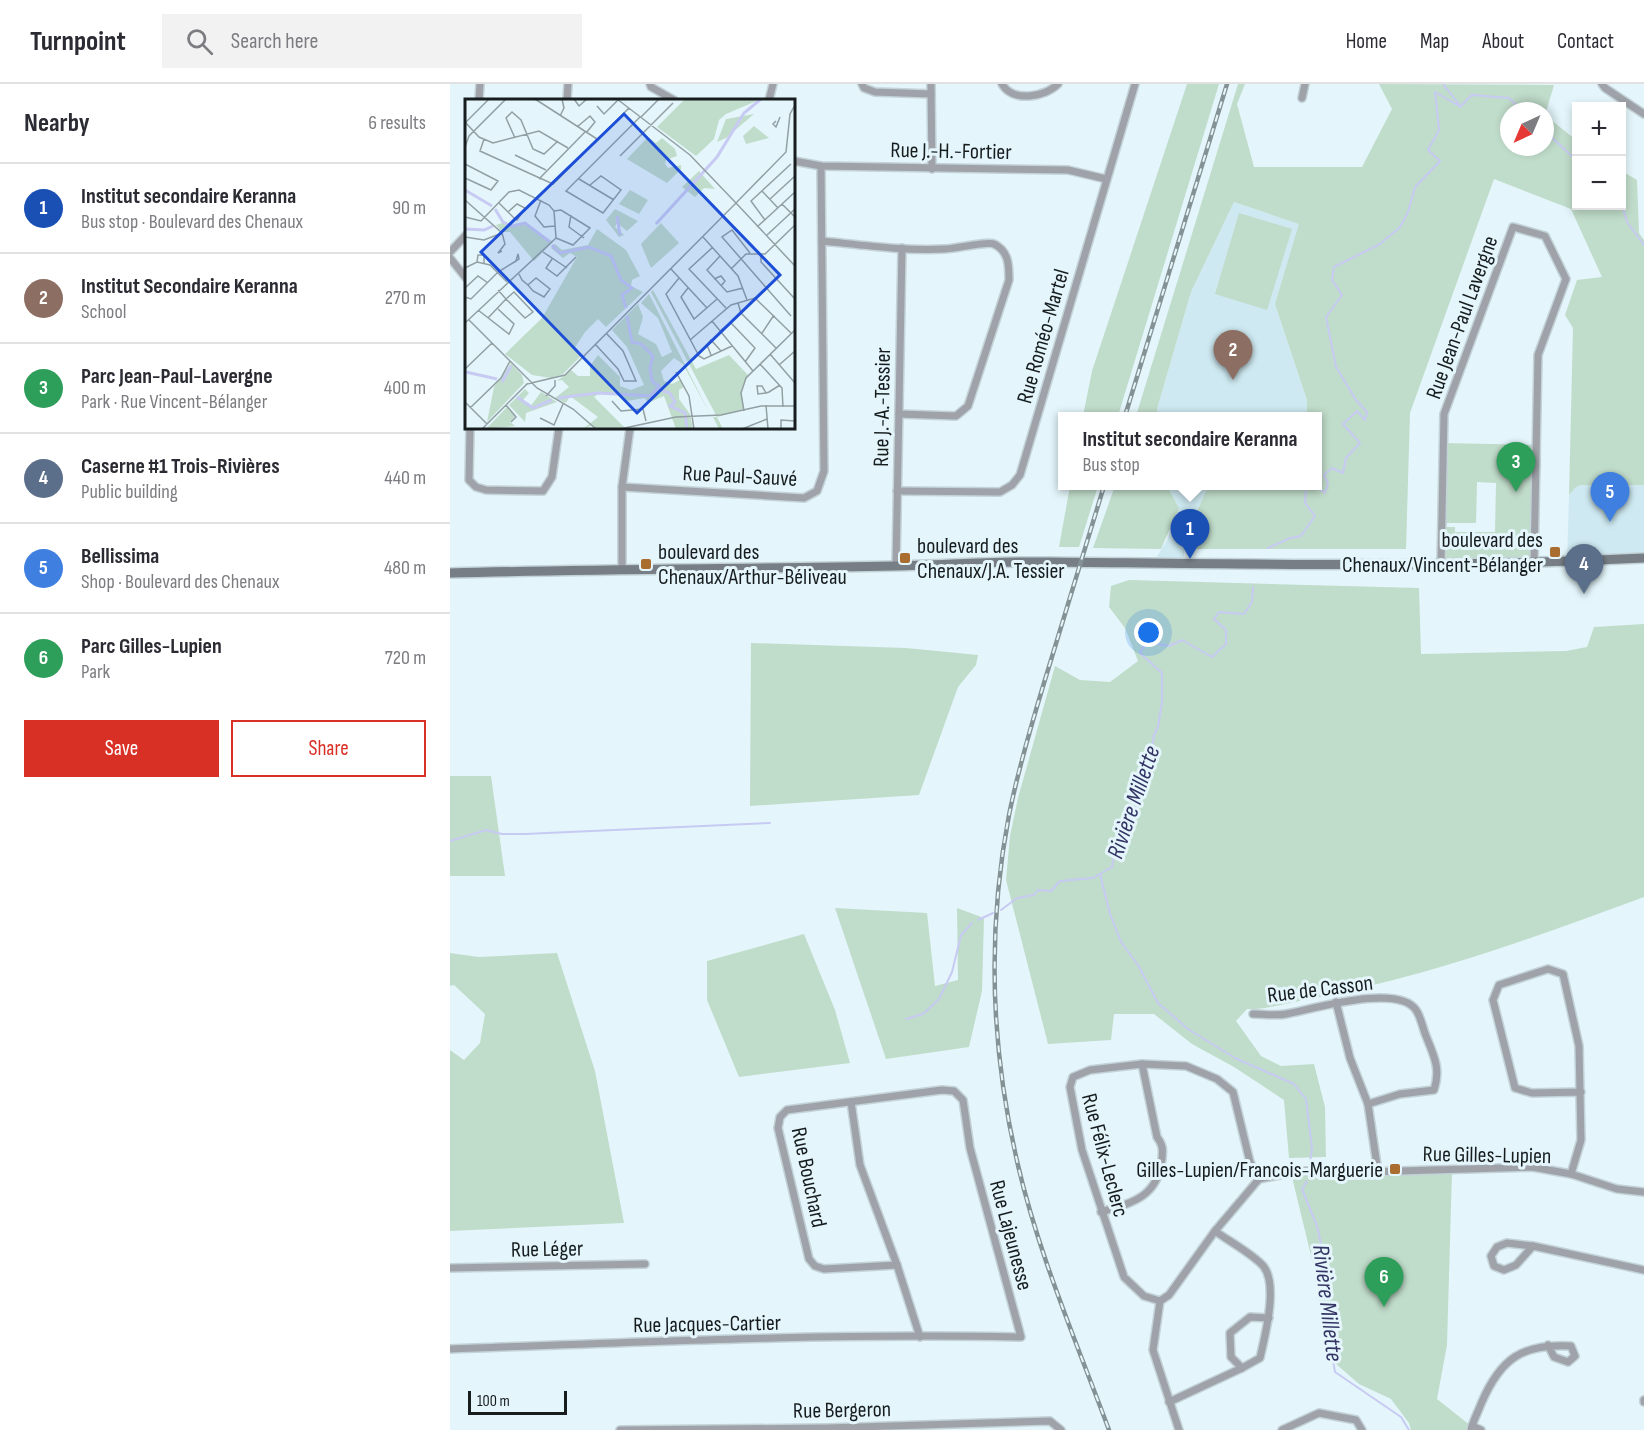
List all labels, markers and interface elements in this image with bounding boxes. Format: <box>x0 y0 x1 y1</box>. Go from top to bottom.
search box <box>162 14 582 68</box>
text: Turnpoint <box>30 25 126 58</box>
icon: search <box>183 25 216 58</box>
text: Search here <box>231 28 318 55</box>
text: Home <box>1346 29 1387 54</box>
text: Map <box>1420 29 1449 54</box>
text: About <box>1482 29 1524 54</box>
text: Contact <box>1557 29 1614 54</box>
inset map <box>465 99 795 429</box>
north arrow <box>1500 102 1554 156</box>
map controls <box>1572 102 1626 210</box>
button: + <box>1572 102 1626 156</box>
text: Nearby <box>24 108 90 139</box>
text: 6 results <box>368 111 426 135</box>
street label: Rue J.-H.-Fortier <box>890 137 1012 166</box>
button: − <box>1572 156 1626 210</box>
text: Institut secondaire Keranna <box>81 183 296 210</box>
text: 1 <box>40 196 47 220</box>
text: 90 m <box>392 196 426 220</box>
text: Bus stop · Boulevard des Chenaux <box>81 210 303 234</box>
street label: Rue Jean-Paul Lavergne <box>1420 232 1504 403</box>
street label: Rue Roméo-Martel <box>1011 266 1076 407</box>
text: Institut Secondaire Keranna <box>81 273 298 300</box>
text: 2 <box>39 286 48 310</box>
text: 270 m <box>385 286 426 310</box>
text: School <box>81 300 126 324</box>
pin: 2 <box>1214 330 1252 380</box>
street label: Rue J.-A.-Tessier <box>868 347 897 467</box>
text: Parc Jean-Paul-Lavergne <box>81 363 273 390</box>
text: 3 <box>39 376 48 400</box>
text: 400 m <box>384 376 426 400</box>
text: Park · Rue Vincent-Bélanger <box>81 390 267 414</box>
popup <box>1058 412 1322 490</box>
text: Institut secondaire Keranna <box>1082 426 1298 453</box>
pin: 3 <box>1496 442 1536 492</box>
text: Caserne #1 Trois-Rivières <box>81 453 280 480</box>
text: Bus stop <box>1082 453 1140 477</box>
street label: Rue Paul-Sauvé <box>682 460 798 493</box>
text: 4 <box>39 466 48 490</box>
text: 440 m <box>384 466 426 490</box>
pin: 5 <box>1590 472 1630 522</box>
text: Public building <box>81 480 178 504</box>
pin: 1 <box>1170 510 1210 559</box>
place label: boulevard des Chenaux/Vincent-Bélanger <box>1342 527 1543 579</box>
place label: boulevard des Chenaux/J.A. Tessier <box>917 533 1065 585</box>
place label: boulevard des Chenaux/Arthur-Béliveau <box>658 539 847 591</box>
text: Bellissima <box>81 543 159 570</box>
pin: 4 <box>1564 544 1604 594</box>
marker: boulevard des Chenaux/Vincent-Bélanger <box>1548 545 1562 559</box>
marker: boulevard des Chenaux/J.A. Tessier <box>898 551 912 565</box>
text: 5 <box>39 556 48 580</box>
text: 480 m <box>384 556 426 580</box>
marker: boulevard des Chenaux/Arthur-Béliveau <box>639 557 653 571</box>
text: Shop · Boulevard des Chenaux <box>81 570 279 594</box>
your location <box>1134 618 1163 647</box>
text: Parc Gilles-Lupien <box>81 633 222 660</box>
text: 6 <box>39 646 48 670</box>
text: 720 m <box>385 646 426 670</box>
text: Park <box>81 660 110 684</box>
button: Save <box>24 720 219 777</box>
button: Share <box>231 720 426 777</box>
water label: Rivière Millette <box>1101 742 1166 862</box>
street label: Rue de Casson <box>1266 970 1374 1009</box>
street label: Rue Félix-Leclerc <box>1075 1091 1134 1220</box>
street label: Rue Bouchard <box>785 1125 832 1230</box>
street label: Rue Gilles-Lupien <box>1422 1141 1552 1170</box>
place label: Gilles-Lupien/Francois-Marguerie <box>1136 1157 1383 1184</box>
marker: Gilles-Lupien/Francois-Marguerie <box>1388 1162 1402 1176</box>
street label: Rue Lajeunesse <box>983 1177 1038 1293</box>
street label: Rue Léger <box>511 1235 583 1264</box>
water label: Rivière Millette <box>1306 1243 1349 1363</box>
pin: 6 <box>1364 1258 1404 1307</box>
street label: Rue Jacques-Cartier <box>633 1310 781 1339</box>
scale bar <box>468 1388 567 1416</box>
text: 100 m <box>477 1392 510 1411</box>
street label: Rue Bergeron <box>793 1396 891 1425</box>

